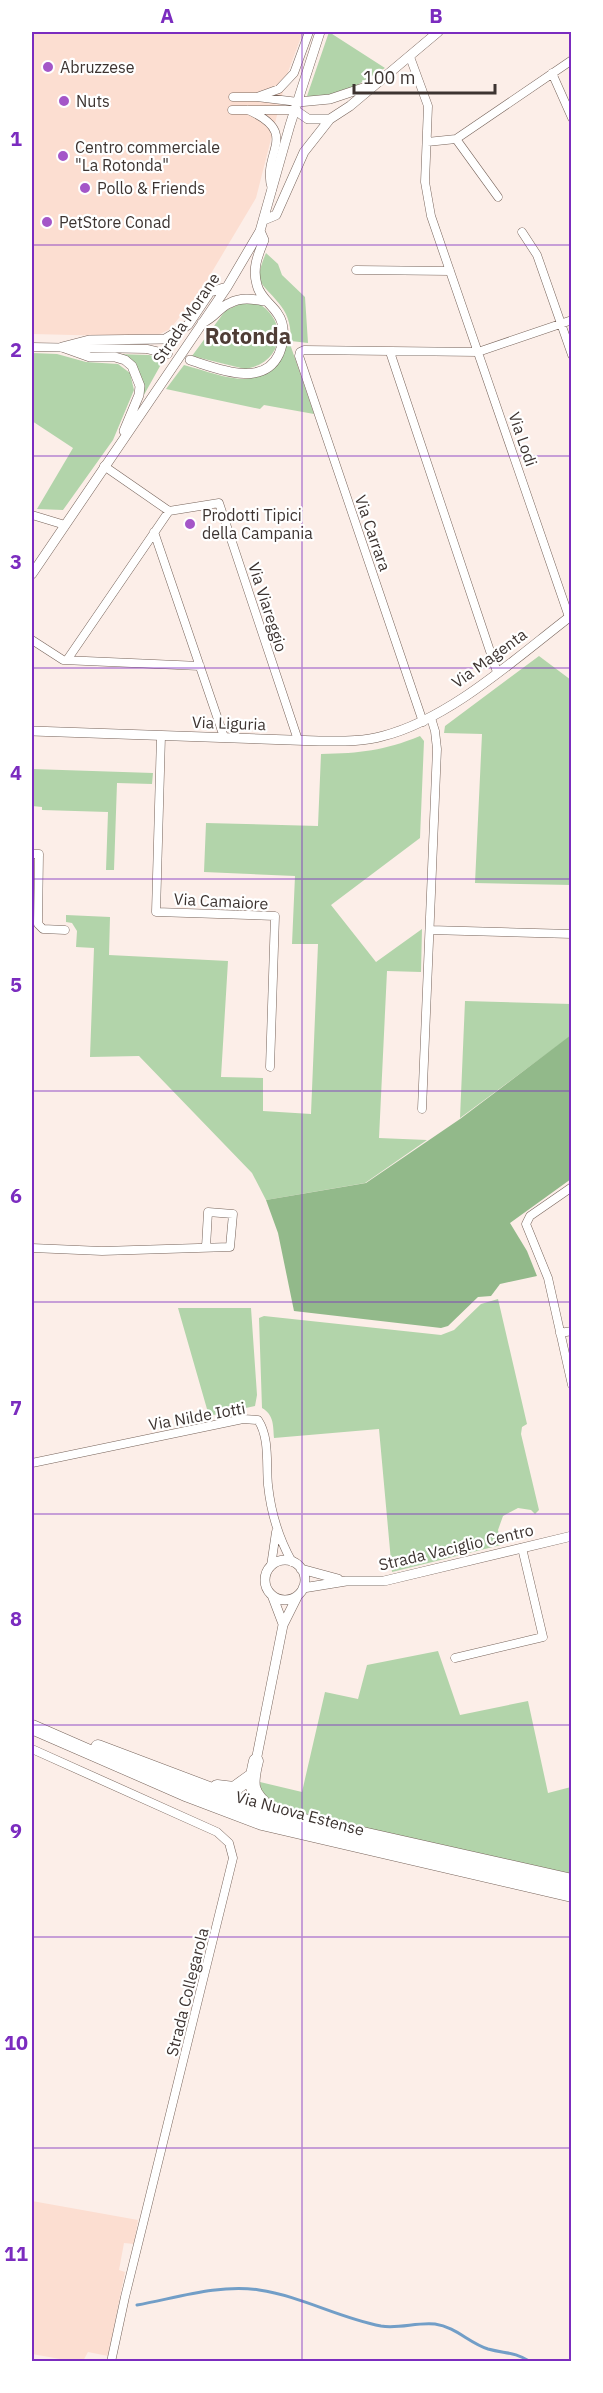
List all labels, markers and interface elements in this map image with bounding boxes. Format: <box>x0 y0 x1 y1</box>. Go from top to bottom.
text: A <box>160 2 174 29</box>
text: B <box>429 2 443 29</box>
place label: Abruzzese <box>60 57 135 77</box>
scale bar <box>354 57 495 95</box>
marker: Abruzzese <box>41 60 55 74</box>
text: 100 m <box>363 66 415 89</box>
place label: Nuts <box>76 91 110 111</box>
marker: Nuts <box>57 94 71 108</box>
text: 1 <box>10 125 22 152</box>
place label: Centro commerciale "La Rotonda" <box>75 137 220 175</box>
marker: Centro commerciale "La Rotonda" <box>56 149 70 163</box>
place label: Pollo & Friends <box>97 178 205 198</box>
marker: Pollo & Friends <box>78 181 92 195</box>
place label: PetStore Conad <box>59 212 171 232</box>
marker: PetStore Conad <box>40 215 54 229</box>
street label: Strada Morane <box>148 269 224 367</box>
district label: Rotonda <box>205 321 291 350</box>
text: 2 <box>10 336 22 363</box>
street label: Via Lodi <box>504 409 542 469</box>
street label: Via Carrara <box>351 492 395 574</box>
place label: Prodotti Tipici della Campania <box>202 505 313 543</box>
marker: Prodotti Tipici della Campania <box>183 517 197 531</box>
text: 3 <box>10 548 22 575</box>
street label: Via Viareggio <box>244 560 292 654</box>
street label: Via Magenta <box>448 624 531 692</box>
street label: Via Liguria <box>192 712 267 734</box>
text: 4 <box>10 759 22 786</box>
street label: Via Camaiore <box>173 889 269 913</box>
text: 5 <box>10 971 22 998</box>
text: 6 <box>10 1182 22 1209</box>
text: 7 <box>10 1394 22 1421</box>
street label: Via Nilde Iotti <box>147 1398 247 1434</box>
street label: Strada Vaciglio Centro <box>377 1519 535 1575</box>
text: 8 <box>10 1605 22 1632</box>
street label: Via Nuova Estense <box>233 1786 367 1840</box>
text: 9 <box>10 1817 22 1844</box>
street label: Strada Collegarola <box>161 1925 213 2058</box>
text: 10 <box>4 2029 28 2056</box>
text: 11 <box>4 2240 28 2267</box>

